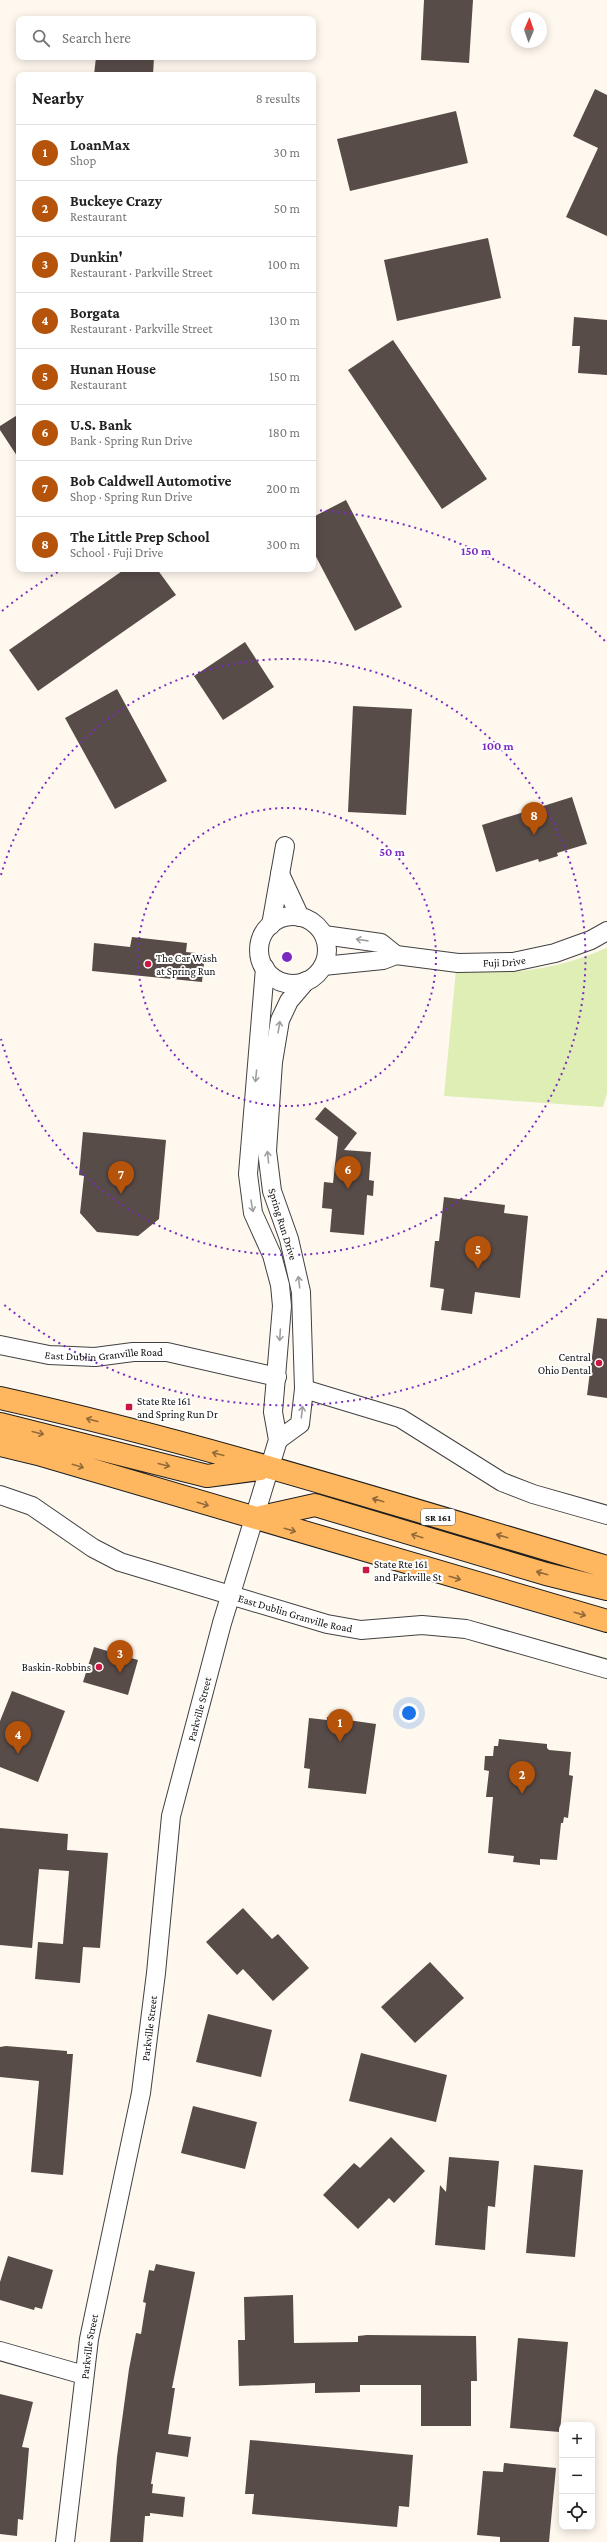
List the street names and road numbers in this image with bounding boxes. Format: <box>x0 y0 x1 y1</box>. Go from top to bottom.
street label: Fuji Drive <box>483 953 527 969</box>
street label: Spring Run Drive <box>265 1187 300 1262</box>
street label: East Dublin Granville Road <box>44 1346 163 1363</box>
road number: SR 161 <box>421 1509 455 1525</box>
street label: East Dublin Granville Road <box>237 1592 354 1634</box>
street label: Parkville Street <box>185 1675 214 1743</box>
street label: Parkville Street <box>139 1995 159 2062</box>
street label: Parkville Street <box>78 2312 100 2380</box>

